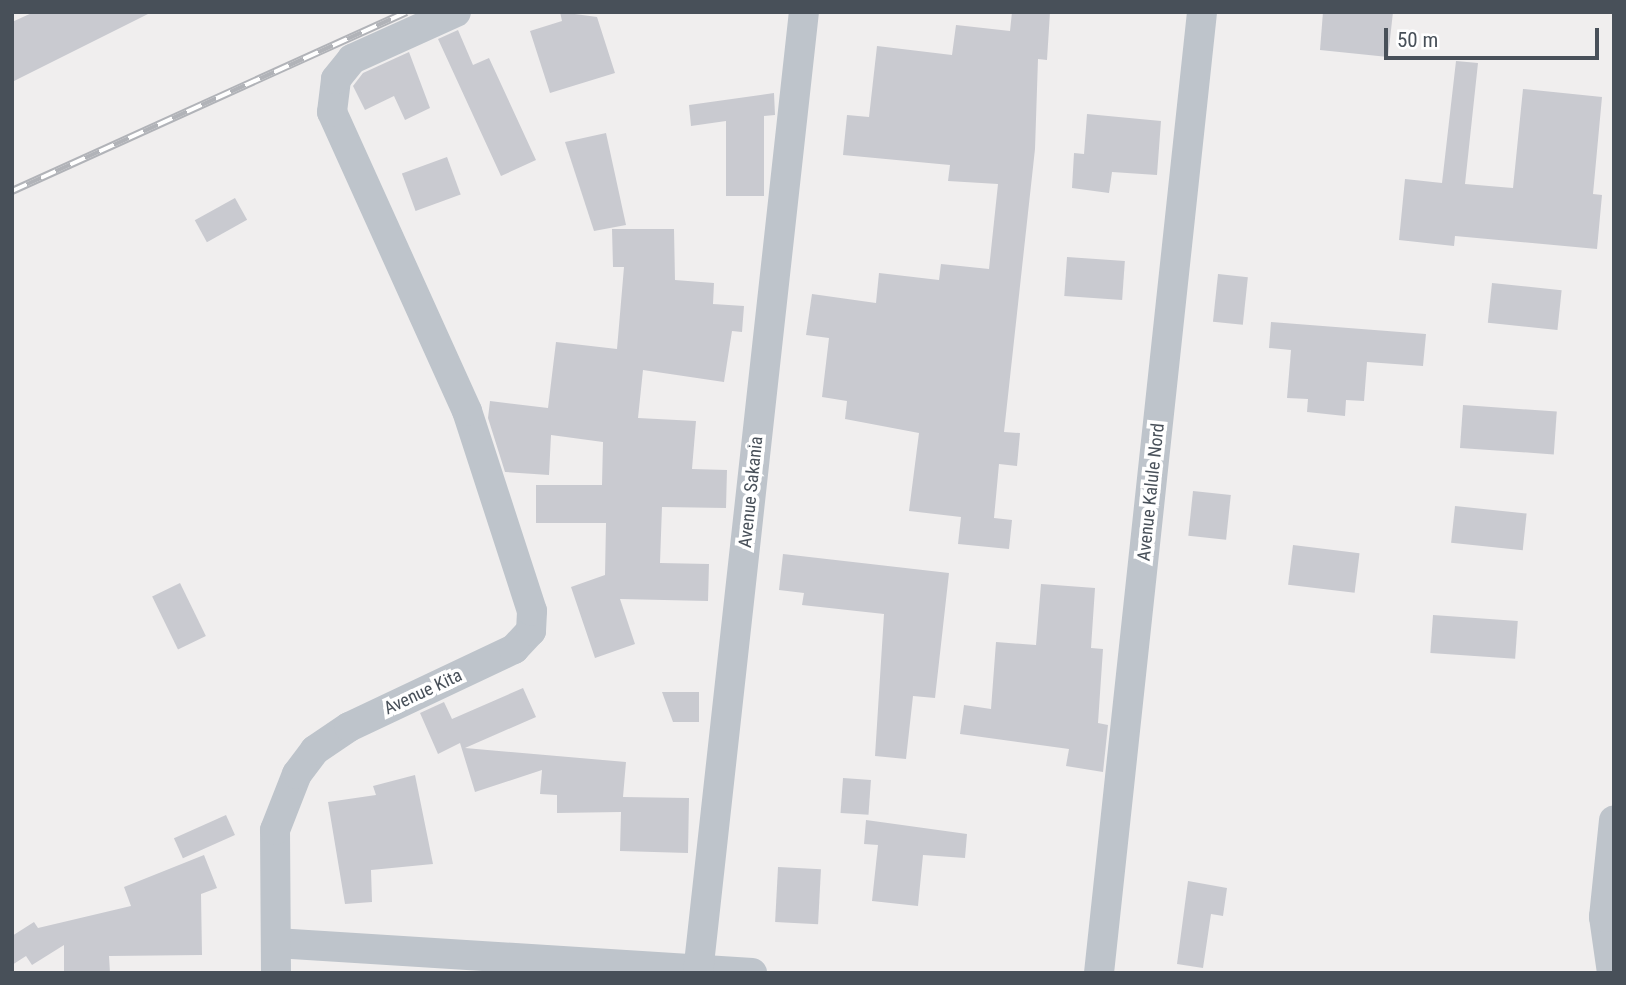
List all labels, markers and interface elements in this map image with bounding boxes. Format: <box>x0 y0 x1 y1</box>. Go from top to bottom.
scale bar <box>1388 14 1603 58</box>
text: 50 m <box>1397 28 1438 52</box>
street label: Avenue Kalule Nord <box>1133 422 1169 562</box>
street label: Avenue Sakania <box>734 435 768 549</box>
street label: Avenue Kita <box>380 664 466 720</box>

